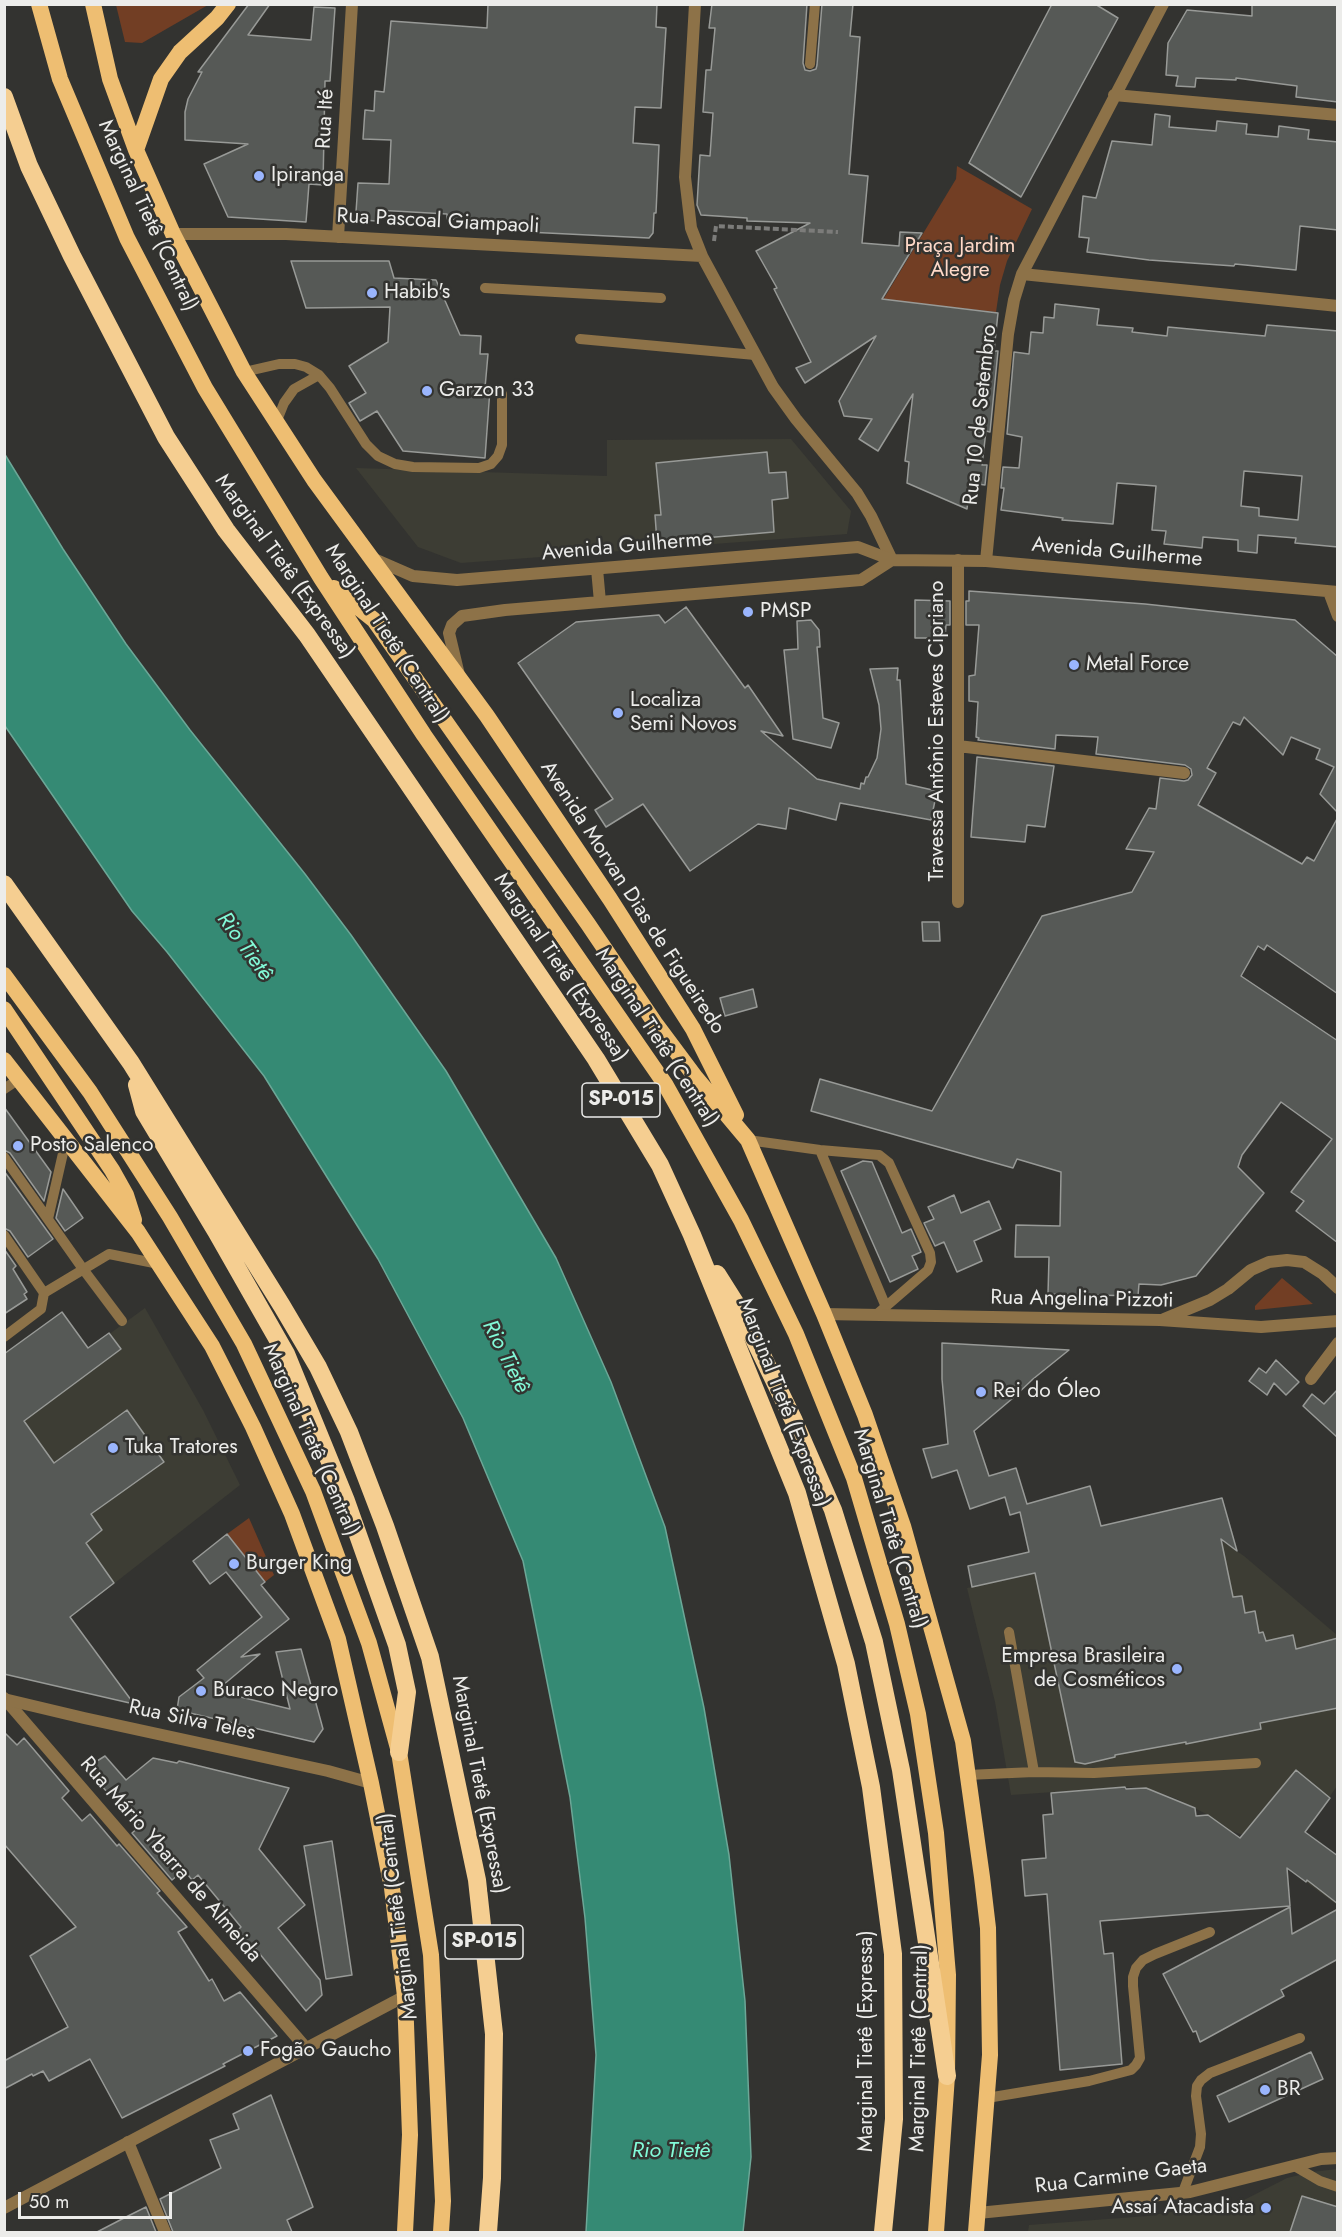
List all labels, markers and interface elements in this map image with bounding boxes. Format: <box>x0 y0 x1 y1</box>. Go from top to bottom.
street label: Rua Ité <box>312 88 340 150</box>
street label: Marginal Tietê (Central) <box>92 116 202 316</box>
place label: Ipiranga <box>271 163 344 189</box>
marker: Ipiranga <box>252 169 266 183</box>
street label: Rua Pascoal Giampaoli <box>336 204 540 240</box>
park label: Praça Jardim Alegre <box>905 234 1015 284</box>
place label: Habib's <box>384 280 450 306</box>
marker: Habib's <box>365 286 379 300</box>
street label: Rua 10 de Setembro <box>959 323 1003 507</box>
place label: Garzon 33 <box>439 378 534 404</box>
marker: Garzon 33 <box>420 384 434 398</box>
street label: Marginal Tietê (Expressa) <box>209 470 359 664</box>
street label: Avenida Guilherme <box>541 527 713 567</box>
street label: Avenida Guilherme <box>1031 533 1203 573</box>
street label: Marginal Tietê (Central) <box>319 540 453 728</box>
street label: Travessa Antônio Esteves Cipriano <box>925 580 951 882</box>
place label: PMSP <box>760 599 812 625</box>
marker: PMSP <box>741 605 755 619</box>
place label: Metal Force <box>1086 652 1189 678</box>
marker: Metal Force <box>1067 658 1081 672</box>
place label: Localiza Semi Novos <box>630 688 737 738</box>
marker: Localiza Semi Novos <box>611 706 625 720</box>
street label: Avenida Morvan Dias de Figueiredo <box>534 757 730 1039</box>
street label: Marginal Tietê (Expressa) <box>487 869 633 1067</box>
water label: Rio Tietê <box>210 908 278 986</box>
street label: Marginal Tietê (Central) <box>589 944 723 1132</box>
road number: SP-015 <box>582 1083 660 1117</box>
place label: Posto Salenco <box>30 1133 153 1159</box>
marker: Posto Salenco <box>11 1139 25 1153</box>
street label: Rua Angelina Pizzoti <box>990 1286 1174 1314</box>
street label: Marginal Tietê (Expressa) <box>731 1295 835 1511</box>
water label: Rio Tietê <box>475 1316 535 1398</box>
street label: Marginal Tietê (Central) <box>256 1340 364 1540</box>
place label: Rei do Óleo <box>993 1379 1101 1405</box>
marker: Rei do Óleo <box>974 1385 988 1399</box>
street label: Marginal Tietê (Central) <box>847 1426 931 1632</box>
place label: Tuka Tratores <box>125 1435 238 1461</box>
marker: Tuka Tratores <box>106 1441 120 1455</box>
place label: Burger King <box>246 1551 352 1577</box>
marker: Burger King <box>227 1557 241 1571</box>
place label: Empresa Brasileira de Cosméticos <box>1001 1644 1165 1694</box>
marker: Empresa Brasileira de Cosméticos <box>1170 1662 1184 1676</box>
street label: Marginal Tietê (Expressa) <box>445 1674 513 1896</box>
place label: Buraco Negro <box>213 1678 338 1704</box>
marker: Buraco Negro <box>194 1684 208 1698</box>
street label: Rua Silva Teles <box>126 1695 258 1747</box>
street label: Rua Mário Ybarra de Almeida <box>74 1752 266 1968</box>
street label: Marginal Tietê (Central) <box>374 1811 424 2021</box>
road number: SP-015 <box>445 1925 523 1959</box>
street label: Marginal Tietê (Expressa) <box>854 1930 880 2152</box>
street label: Marginal Tietê (Central) <box>906 1944 934 2152</box>
place label: Fogão Gaucho <box>260 2038 391 2064</box>
marker: Fogão Gaucho <box>241 2044 255 2058</box>
place label: BR <box>1277 2077 1300 2103</box>
marker: BR <box>1258 2083 1272 2097</box>
water label: Rio Tietê <box>632 2139 710 2165</box>
street label: Rua Carmine Gaeta <box>1034 2154 1208 2200</box>
scale bar <box>21 2180 176 2218</box>
text: 50 m <box>29 2189 69 2215</box>
place label: Assaí Atacadista <box>1111 2195 1254 2221</box>
marker: Assaí Atacadista <box>1259 2201 1273 2215</box>

